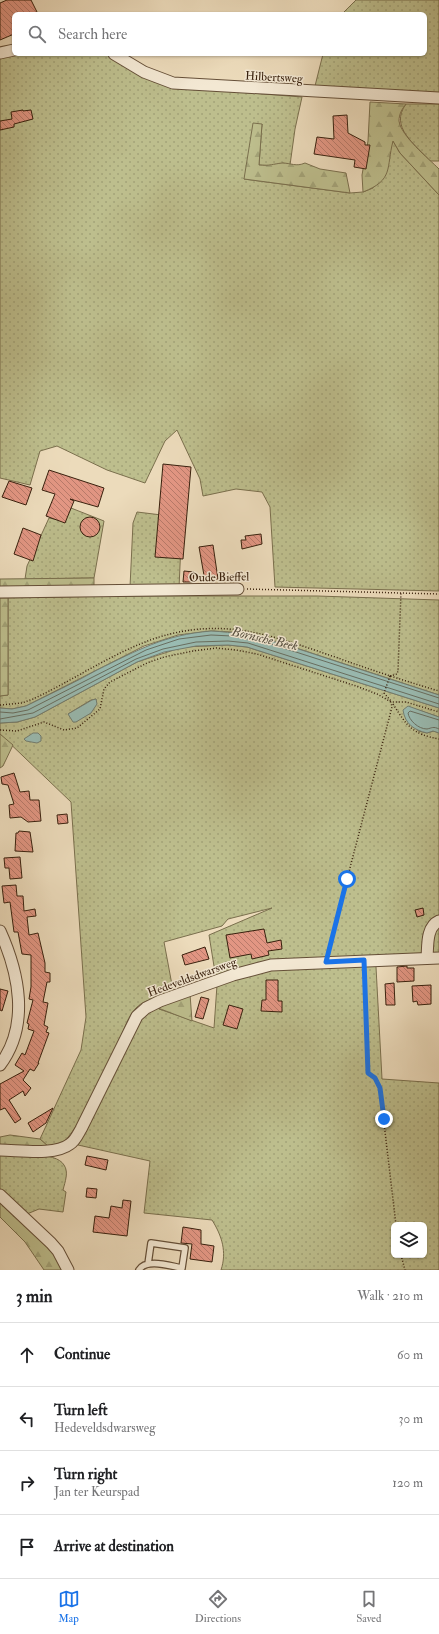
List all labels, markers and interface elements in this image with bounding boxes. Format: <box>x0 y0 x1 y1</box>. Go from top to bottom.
search box <box>12 12 427 56</box>
icon: search <box>26 23 48 45</box>
text: Search here <box>58 25 127 44</box>
street label: Hilbertsweg <box>245 69 304 87</box>
street label: Oude Bieffel <box>189 569 249 586</box>
water label: Bornsche Beek <box>229 623 299 654</box>
route start <box>338 870 356 888</box>
street label: Hedeveldsdwarsweg <box>146 954 240 1001</box>
route end <box>375 1110 393 1128</box>
map controls <box>391 1222 427 1258</box>
button: layers <box>391 1222 427 1258</box>
text: 3 min <box>16 1286 53 1307</box>
text: Walk · 210 m <box>357 1288 423 1304</box>
icon: ahead <box>16 1344 38 1366</box>
text: Continue <box>54 1345 110 1364</box>
text: 60 m <box>397 1347 423 1363</box>
text: Turn left <box>54 1401 108 1420</box>
icon: left <box>16 1408 38 1430</box>
text: 30 m <box>399 1411 423 1427</box>
text: Hedeveldsdwarsweg <box>54 1420 156 1436</box>
text: Turn right <box>54 1465 117 1484</box>
icon: right <box>16 1472 38 1494</box>
text: 120 m <box>392 1475 423 1491</box>
text: Jan ter Keurspad <box>54 1484 140 1500</box>
icon: arrive <box>16 1536 38 1558</box>
text: Arrive at destination <box>54 1537 174 1556</box>
tab: Map <box>58 1588 80 1625</box>
tab: Directions <box>195 1588 241 1625</box>
tab: Saved <box>356 1588 381 1625</box>

